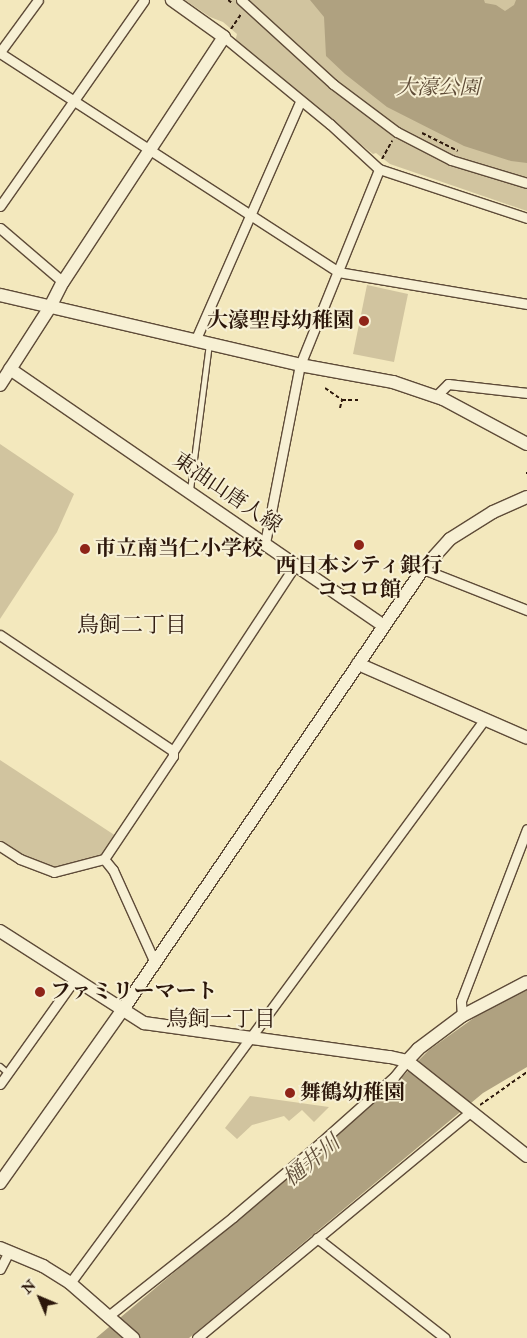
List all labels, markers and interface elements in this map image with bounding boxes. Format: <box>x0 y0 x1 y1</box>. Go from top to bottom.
park label: 大濠公園 <box>396 75 480 101</box>
place label: 大濠聖母幼稚園 <box>207 308 354 334</box>
marker: 大濠聖母幼稚園 <box>358 315 370 327</box>
street label: 東油山唐人線 <box>168 447 286 539</box>
place label: 市立南当仁小学校 <box>95 536 263 562</box>
marker: 西日本シティ銀行 ココロ館 <box>353 539 365 551</box>
marker: 市立南当仁小学校 <box>79 543 91 555</box>
place label: 西日本シティ銀行 ココロ館 <box>275 553 443 603</box>
district label: 鳥飼二丁目 <box>77 613 187 639</box>
place label: ファミリーマート <box>50 979 218 1005</box>
marker: ファミリーマート <box>34 986 46 998</box>
district label: 鳥飼一丁目 <box>166 1007 276 1033</box>
place label: 舞鶴幼稚園 <box>300 1080 405 1106</box>
marker: 舞鶴幼稚園 <box>284 1087 296 1099</box>
water label: 樋井川 <box>278 1130 346 1192</box>
north arrow <box>15 1273 65 1323</box>
text: N <box>19 1277 39 1297</box>

